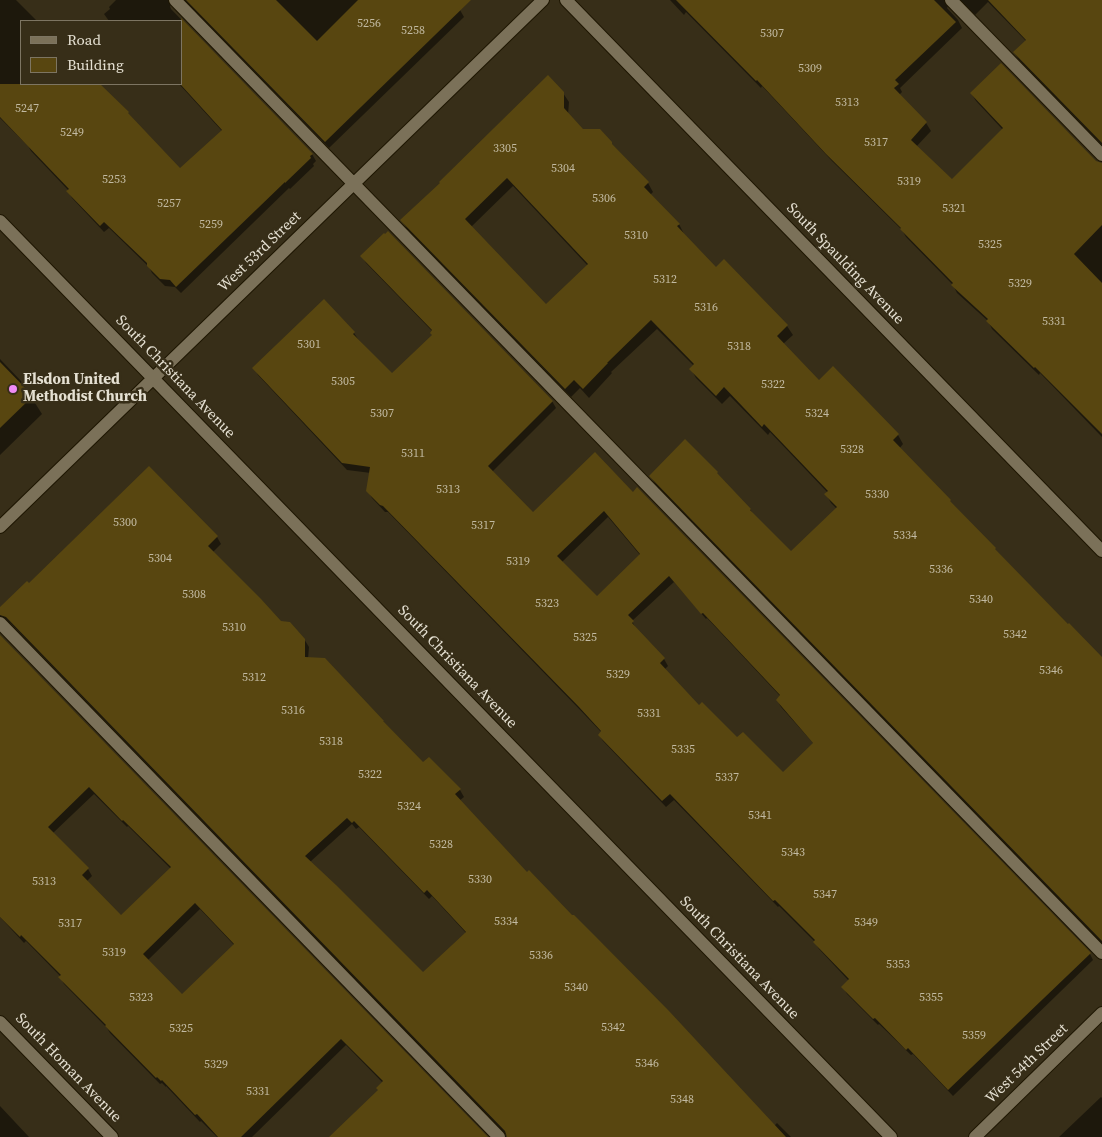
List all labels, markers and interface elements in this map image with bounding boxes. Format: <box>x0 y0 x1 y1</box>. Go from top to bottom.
house number: 5256 <box>357 17 381 31</box>
legend <box>20 20 182 85</box>
house number: 5258 <box>401 24 425 38</box>
house number: 5307 <box>760 27 784 41</box>
text: Road <box>67 29 101 50</box>
text: Building <box>67 54 124 75</box>
house number: 5309 <box>798 62 822 76</box>
house number: 5313 <box>835 96 859 110</box>
house number: 5247 <box>15 102 39 116</box>
house number: 5249 <box>60 126 84 140</box>
house number: 5317 <box>864 136 888 150</box>
house number: 3305 <box>493 142 517 156</box>
house number: 5304 <box>551 162 575 176</box>
house number: 5253 <box>102 173 126 187</box>
house number: 5319 <box>897 175 921 189</box>
house number: 5306 <box>592 192 616 206</box>
house number: 5257 <box>157 197 181 211</box>
street label: South Spaulding Avenue <box>782 200 908 328</box>
house number: 5321 <box>942 202 966 216</box>
street label: West 53rd Street <box>215 208 305 296</box>
house number: 5259 <box>199 218 223 232</box>
house number: 5310 <box>624 229 648 243</box>
house number: 5325 <box>978 238 1002 252</box>
house number: 5312 <box>653 273 677 287</box>
house number: 5329 <box>1008 277 1032 291</box>
house number: 5316 <box>694 301 718 315</box>
street label: South Christiana Avenue <box>112 312 238 442</box>
house number: 5331 <box>1042 315 1066 329</box>
house number: 5301 <box>297 338 321 352</box>
house number: 5318 <box>727 340 751 354</box>
place label: Elsdon United Methodist Church <box>23 371 147 406</box>
house number: 5305 <box>331 375 355 389</box>
house number: 5322 <box>761 378 785 392</box>
marker: Elsdon United Methodist Church <box>7 383 19 395</box>
house number: 5307 <box>370 407 394 421</box>
house number: 5324 <box>805 407 829 421</box>
house number: 5328 <box>840 443 864 457</box>
house number: 5311 <box>401 447 425 461</box>
house number: 5313 <box>436 483 460 497</box>
house number: 5330 <box>865 488 889 502</box>
house number: 5300 <box>113 516 137 530</box>
house number: 5317 <box>471 519 495 533</box>
house number: 5334 <box>893 529 917 543</box>
house number: 5304 <box>148 552 172 566</box>
house number: 5319 <box>506 555 530 569</box>
house number: 5336 <box>929 563 953 577</box>
house number: 5308 <box>182 588 206 602</box>
house number: 5340 <box>969 593 993 607</box>
house number: 5323 <box>535 597 559 611</box>
street label: South Christiana Avenue <box>394 602 520 732</box>
house number: 5310 <box>222 621 246 635</box>
house number: 5342 <box>1003 628 1027 642</box>
house number: 5325 <box>573 631 597 645</box>
house number: 5346 <box>1039 664 1063 678</box>
house number: 5329 <box>606 668 630 682</box>
house number: 5312 <box>242 671 266 685</box>
house number: 5316 <box>281 704 305 718</box>
house number: 5331 <box>637 707 661 721</box>
house number: 5318 <box>319 735 343 749</box>
house number: 5335 <box>671 743 695 757</box>
house number: 5322 <box>358 768 382 782</box>
house number: 5337 <box>715 771 739 785</box>
house number: 5324 <box>397 800 421 814</box>
house number: 5341 <box>748 809 772 823</box>
house number: 5328 <box>429 838 453 852</box>
house number: 5343 <box>781 846 805 860</box>
house number: 5330 <box>468 873 492 887</box>
house number: 5313 <box>32 875 56 889</box>
house number: 5347 <box>813 888 837 902</box>
street label: South Christiana Avenue <box>676 893 802 1023</box>
house number: 5334 <box>494 915 518 929</box>
house number: 5349 <box>854 916 878 930</box>
house number: 5317 <box>58 917 82 931</box>
house number: 5319 <box>102 946 126 960</box>
house number: 5336 <box>529 949 553 963</box>
house number: 5353 <box>886 958 910 972</box>
house number: 5340 <box>564 981 588 995</box>
house number: 5323 <box>129 991 153 1005</box>
house number: 5355 <box>919 991 943 1005</box>
street label: South Homan Avenue <box>11 1010 125 1126</box>
street label: West 54th Street <box>982 1020 1072 1108</box>
house number: 5342 <box>601 1021 625 1035</box>
house number: 5325 <box>169 1022 193 1036</box>
house number: 5359 <box>962 1029 986 1043</box>
house number: 5346 <box>635 1057 659 1071</box>
house number: 5329 <box>204 1058 228 1072</box>
house number: 5331 <box>246 1085 270 1099</box>
house number: 5348 <box>670 1093 694 1107</box>

